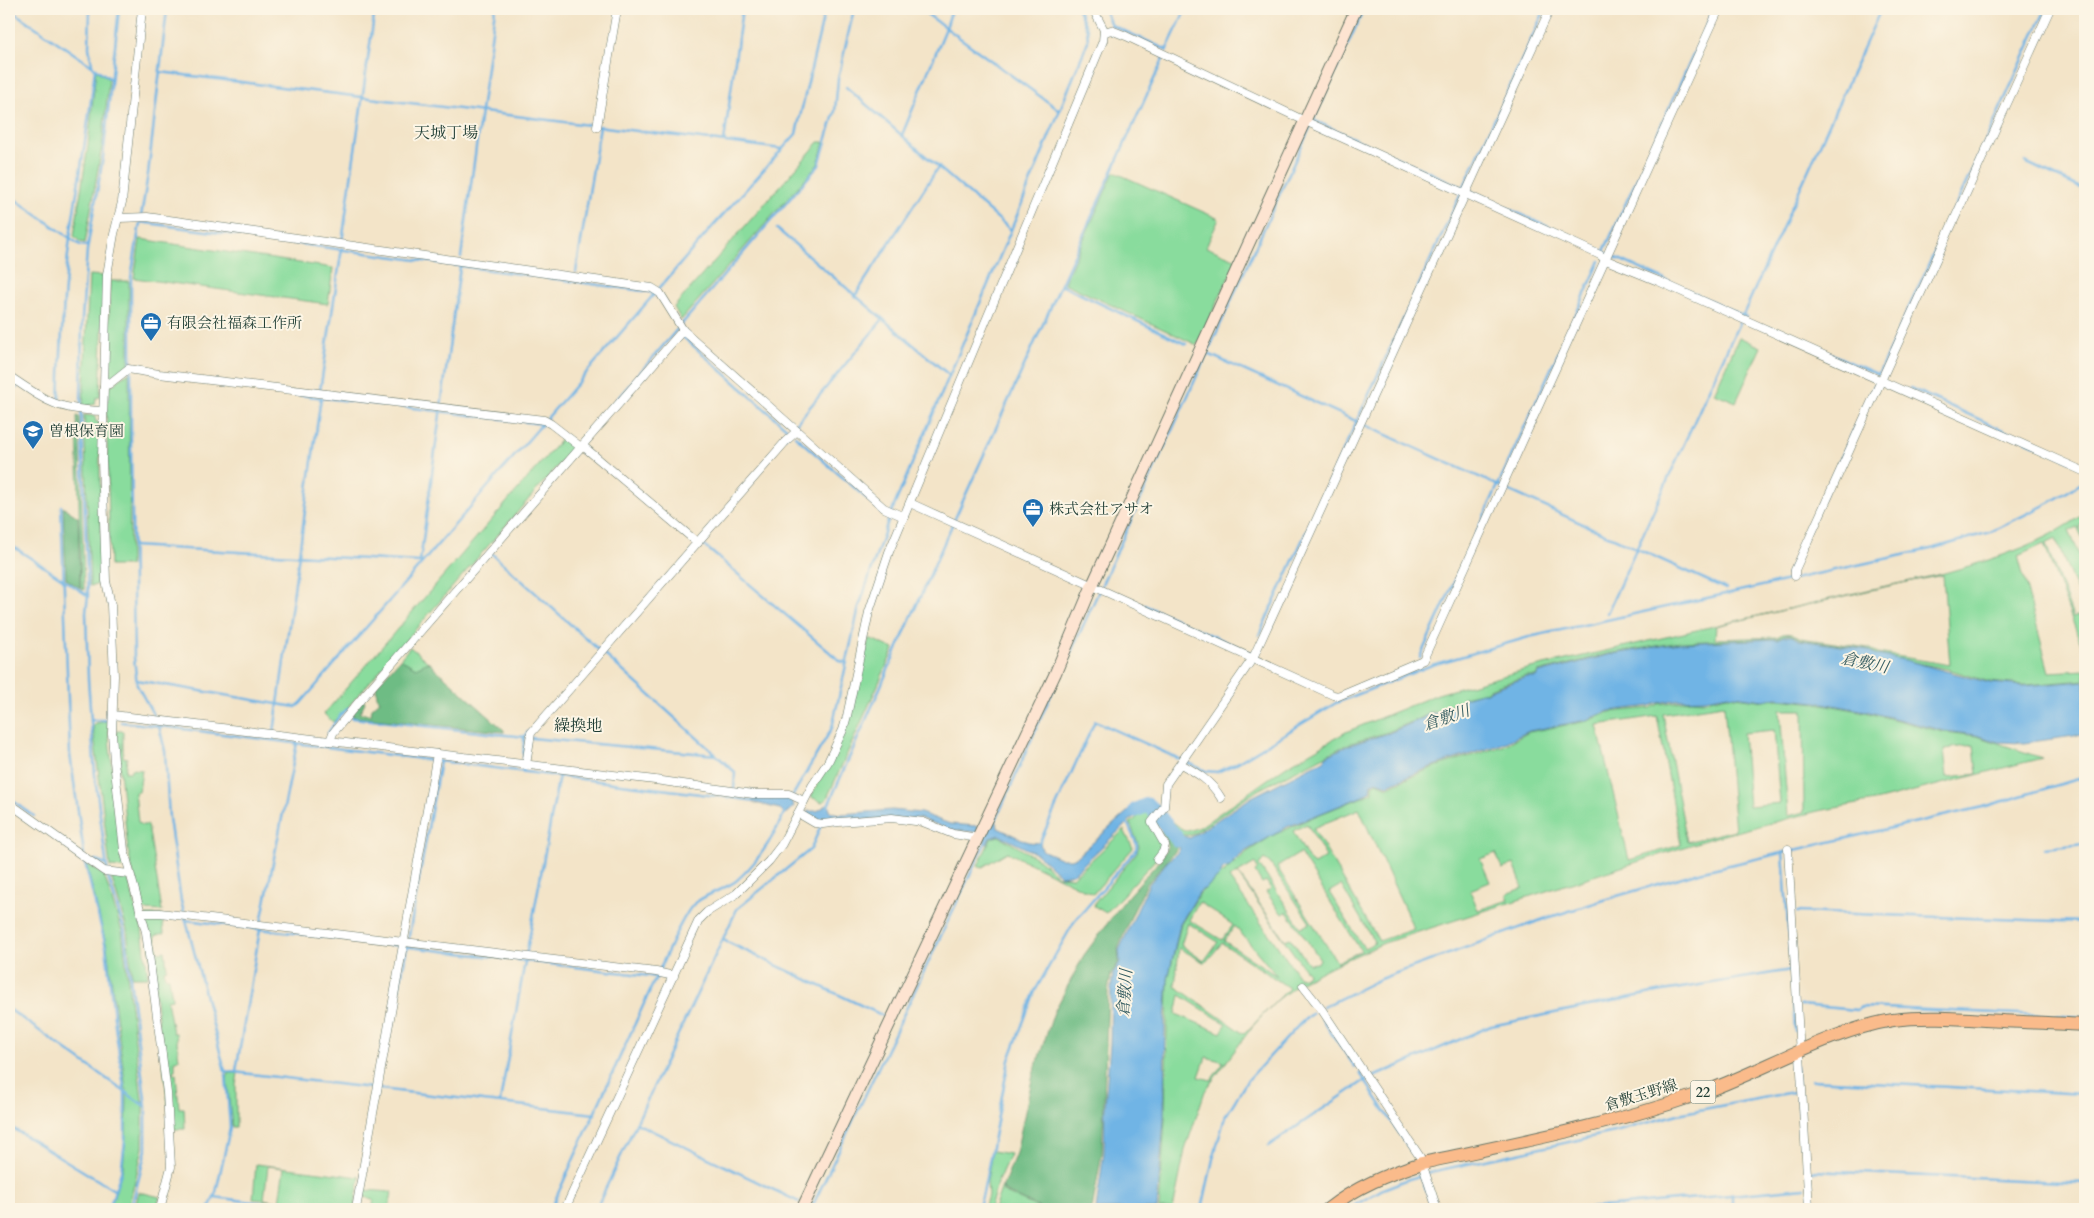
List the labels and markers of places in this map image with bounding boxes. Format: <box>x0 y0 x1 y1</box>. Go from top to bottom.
office icon: 有限会社福森工作所 <box>139 311 163 342</box>
place label: 有限会社福森工作所 <box>167 313 302 333</box>
school or university icon: 曽根保育園 <box>21 419 45 450</box>
place label: 曽根保育園 <box>49 421 124 441</box>
office icon: 株式会社アサオ <box>1021 497 1045 528</box>
place label: 株式会社アサオ <box>1049 499 1154 519</box>

